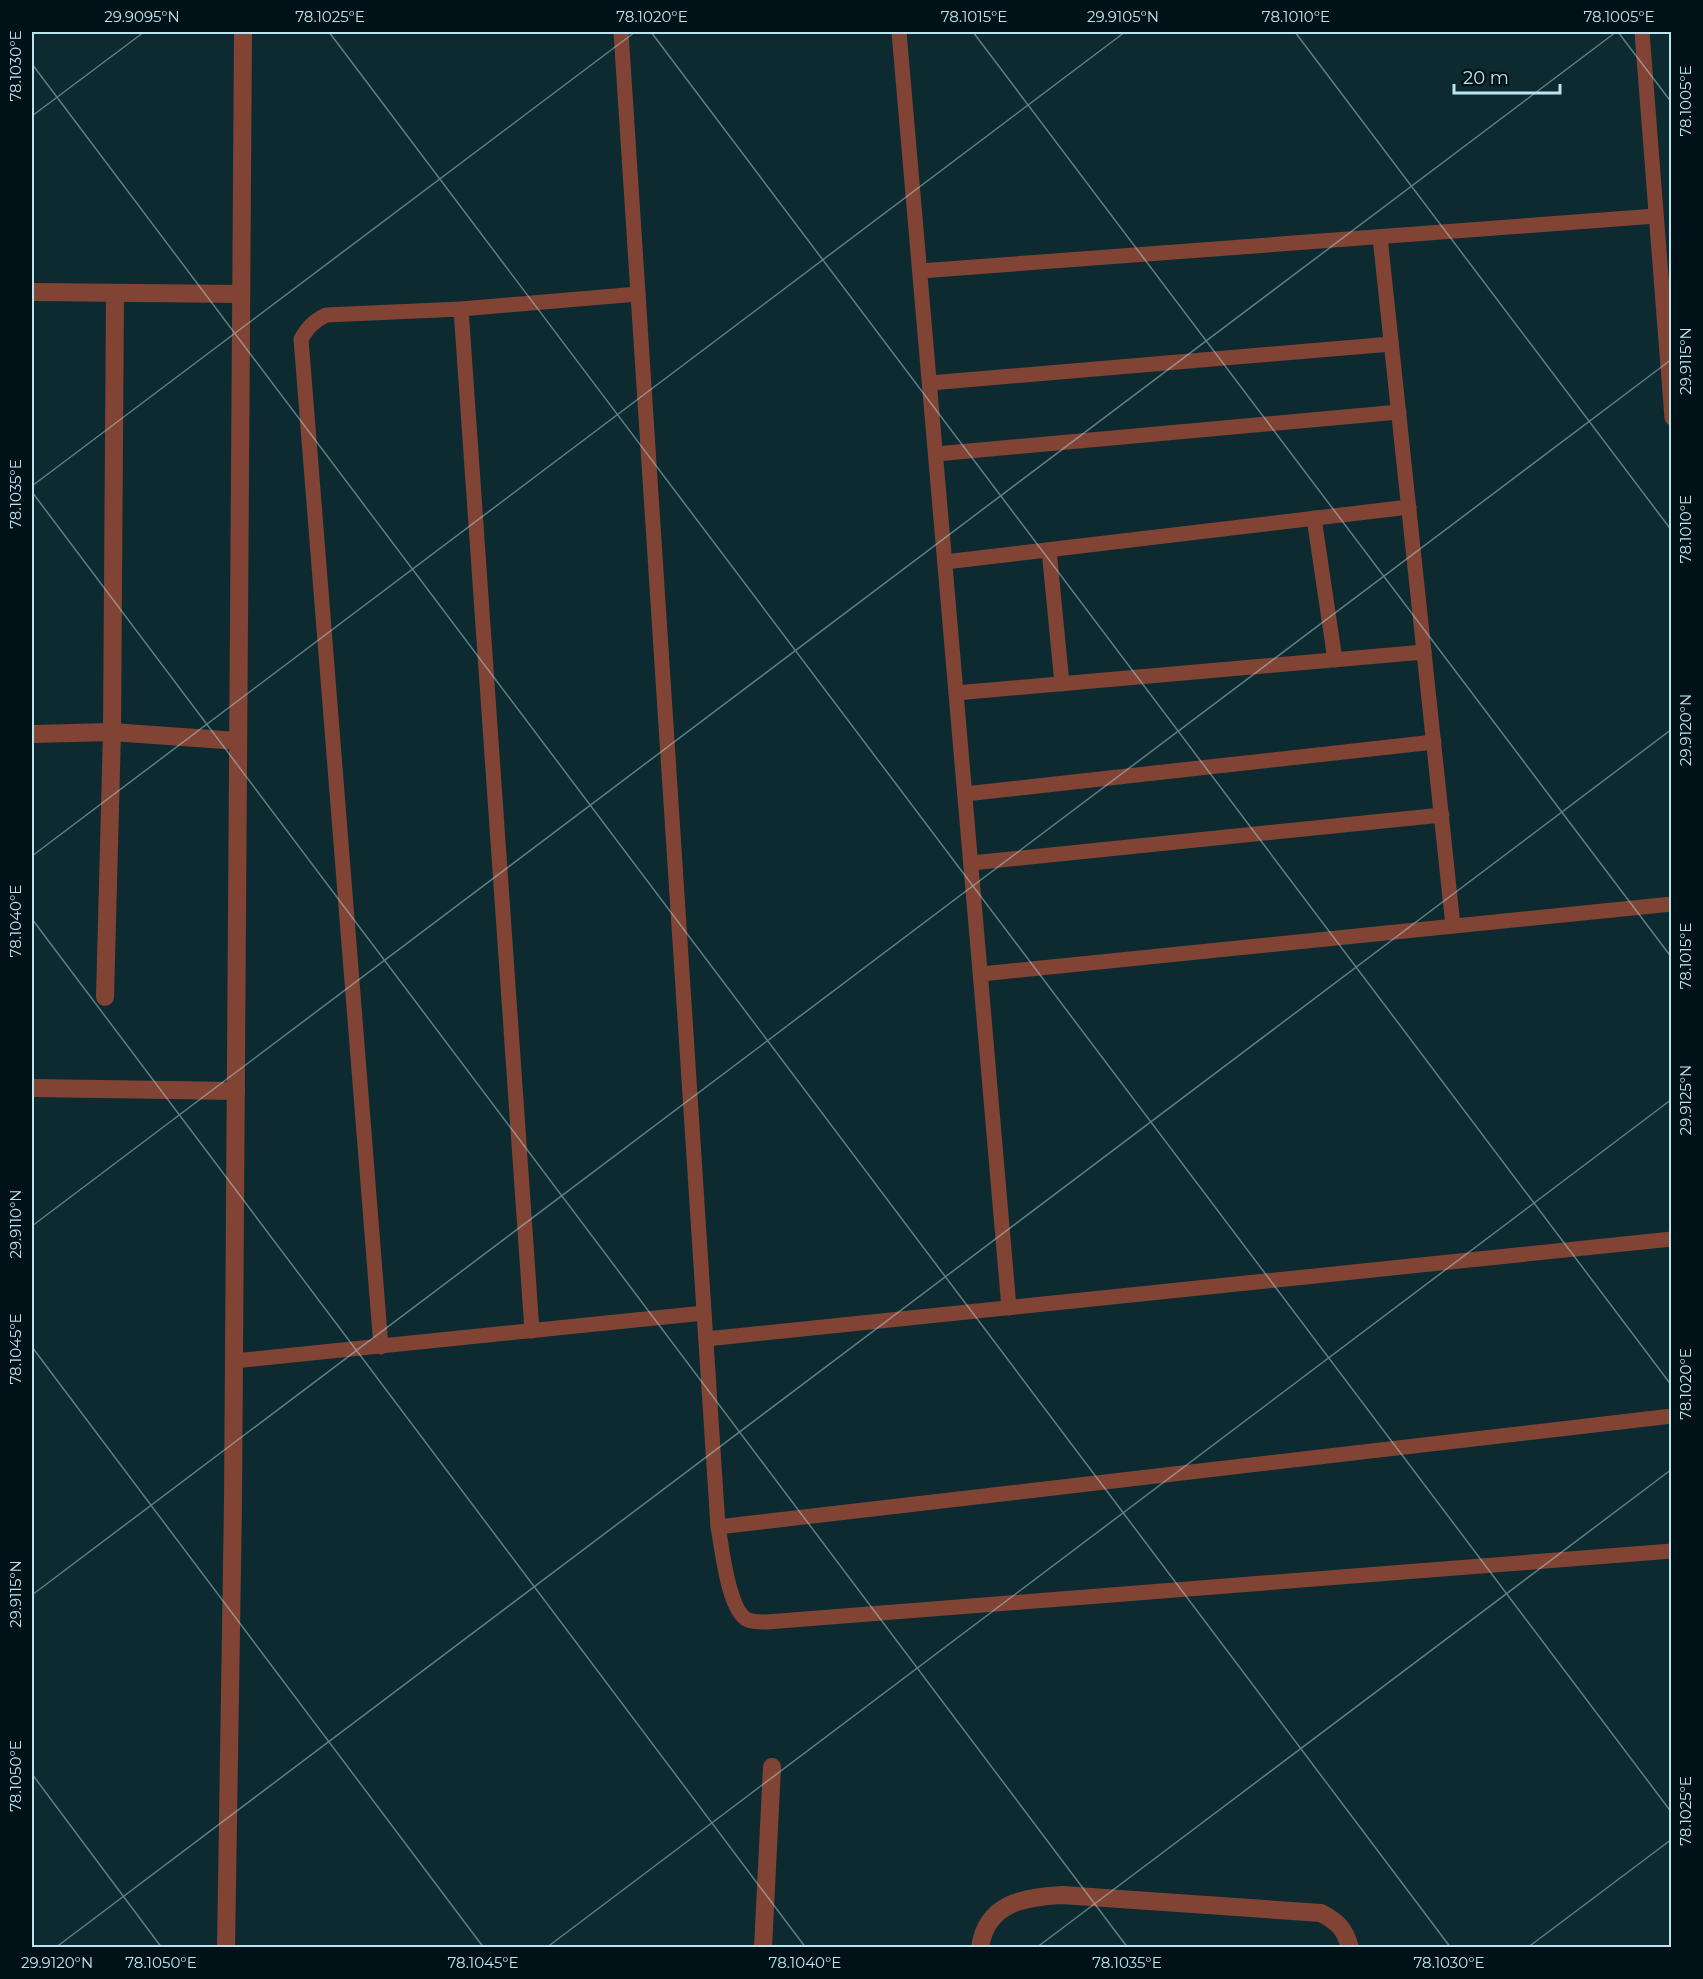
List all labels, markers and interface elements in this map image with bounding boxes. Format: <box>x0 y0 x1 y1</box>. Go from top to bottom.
text: 29.9095°N <box>104 7 180 26</box>
text: 78.1025°E <box>295 7 365 26</box>
text: 78.1020°E <box>616 7 688 26</box>
text: 78.1015°E <box>941 7 1007 26</box>
text: 29.9105°N <box>1087 7 1159 26</box>
text: 78.1010°E <box>1262 7 1330 26</box>
text: 78.1005°E <box>1583 7 1655 26</box>
text: 78.1030°E <box>6 30 25 102</box>
scale bar <box>1454 57 1560 95</box>
text: 78.1005°E <box>1676 65 1695 137</box>
text: 20 m <box>1463 67 1509 89</box>
text: 29.9115°N <box>1676 327 1695 395</box>
text: 78.1035°E <box>6 459 25 529</box>
text: 78.1010°E <box>1676 495 1695 563</box>
text: 29.9120°N <box>1676 694 1695 766</box>
text: 78.1040°E <box>6 885 25 957</box>
text: 78.1015°E <box>1676 923 1695 989</box>
text: 29.9125°N <box>1676 1065 1695 1135</box>
text: 29.9110°N <box>6 1189 25 1259</box>
text: 78.1045°E <box>6 1313 25 1385</box>
text: 78.1020°E <box>1676 1348 1695 1420</box>
text: 29.9115°N <box>6 1560 25 1628</box>
text: 78.1050°E <box>6 1740 25 1812</box>
text: 78.1025°E <box>1676 1776 1695 1846</box>
text: 29.9120°N <box>21 1953 93 1972</box>
text: 78.1050°E <box>125 1953 197 1972</box>
text: 78.1045°E <box>447 1953 519 1972</box>
text: 78.1040°E <box>769 1953 841 1972</box>
text: 78.1035°E <box>1092 1953 1162 1972</box>
text: 78.1030°E <box>1413 1953 1485 1972</box>

